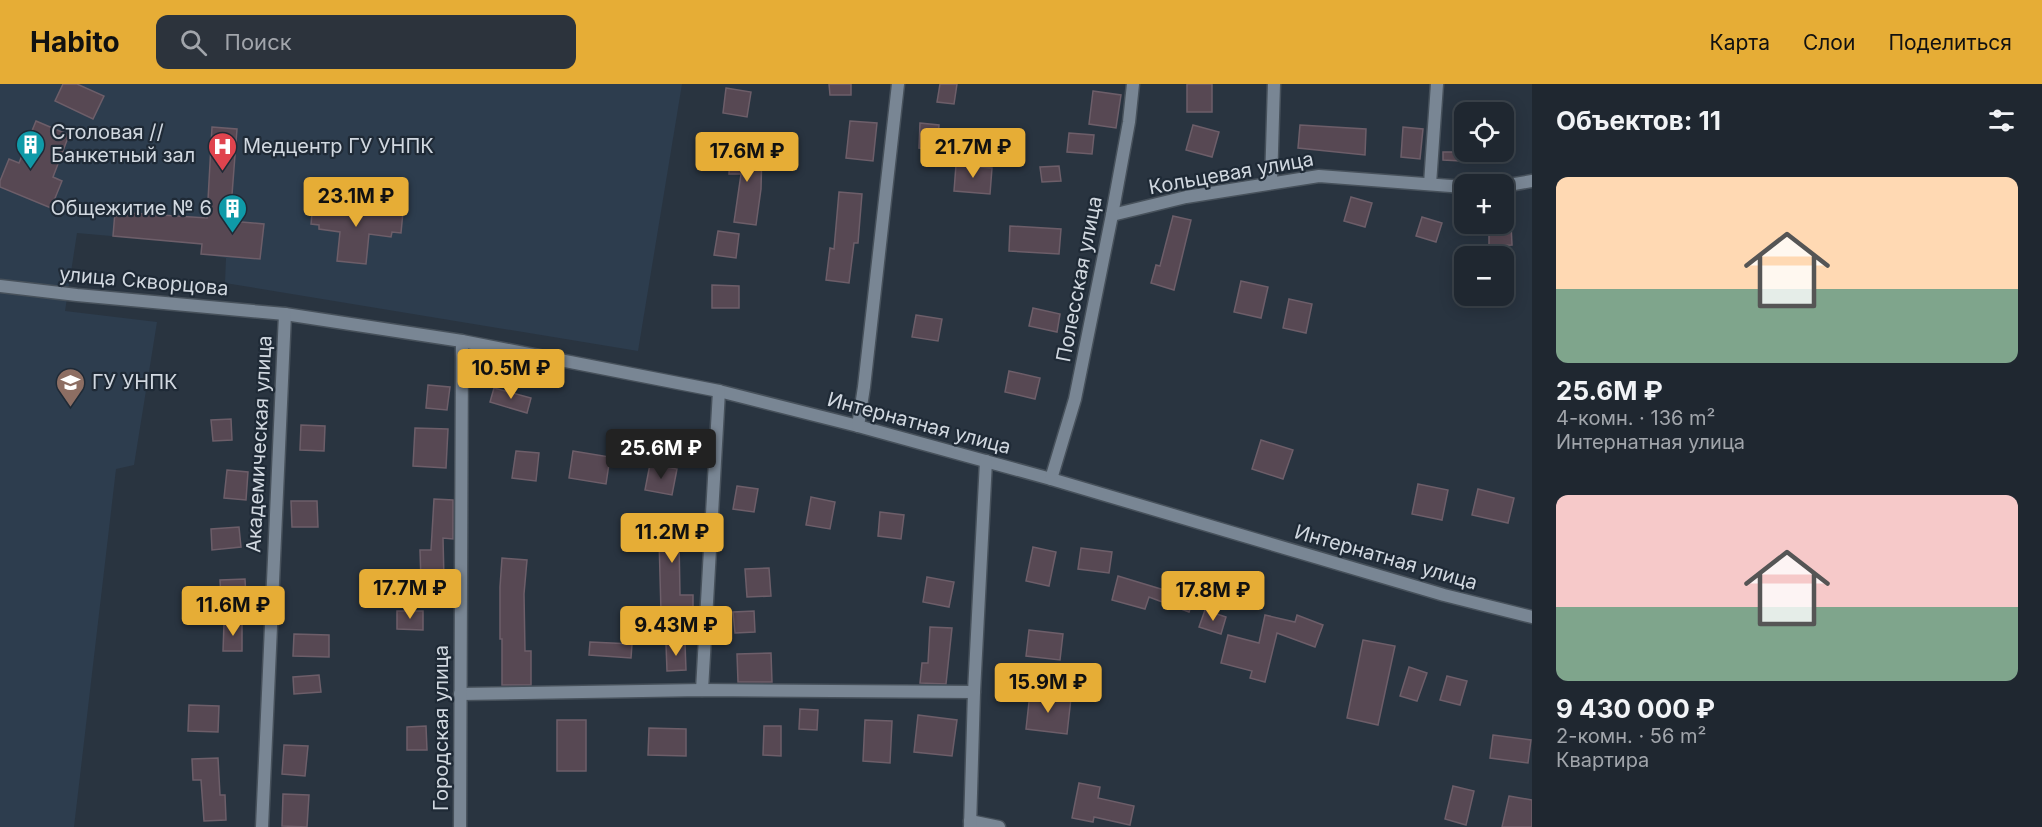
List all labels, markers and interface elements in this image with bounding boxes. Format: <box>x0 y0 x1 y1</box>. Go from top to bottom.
search box <box>156 15 576 69</box>
text: Habito <box>30 25 120 59</box>
icon: search <box>177 26 210 59</box>
text: Поиск <box>225 29 292 55</box>
text: Карта <box>1710 30 1770 55</box>
text: Слои <box>1803 30 1855 55</box>
text: Поделиться <box>1888 30 2012 55</box>
map controls <box>1454 102 1514 306</box>
button: locate <box>1454 102 1514 162</box>
icon: filters <box>1985 104 2018 137</box>
text: Объектов: 11 <box>1556 105 1721 136</box>
place label: Столовая // Банкетный зал <box>51 120 195 167</box>
building icon: Столовая // Банкетный зал <box>14 128 46 170</box>
pin: 21.7M ₽ <box>918 128 1028 179</box>
hospital icon: Медцентр ГУ УНПК <box>206 130 238 172</box>
pin: 17.6M ₽ <box>692 132 802 183</box>
place label: Медцентр ГУ УНПК <box>243 134 434 158</box>
text: 21.7M ₽ <box>934 135 1012 159</box>
text: 17.6M ₽ <box>709 139 785 163</box>
street label: Кольцевая улица <box>1147 147 1315 199</box>
button: + <box>1454 174 1514 234</box>
pin: 23.1M ₽ <box>301 177 411 228</box>
text: 23.1M ₽ <box>318 184 394 208</box>
building icon: Общежитие № 6 <box>217 192 249 234</box>
street label: Полесская улица <box>1051 194 1107 364</box>
place label: Общежитие № 6 <box>50 196 212 220</box>
icon: home <box>1733 216 1841 324</box>
button: − <box>1454 246 1514 306</box>
street label: улица Скворцова <box>58 262 230 300</box>
street label: Академическая улица <box>241 335 277 553</box>
pin: 10.5M ₽ <box>456 349 566 400</box>
text: 10.5M ₽ <box>471 356 551 380</box>
school or university icon: ГУ УНПК <box>55 366 87 408</box>
place label: ГУ УНПК <box>92 370 178 394</box>
text: 25.6M ₽ <box>1556 375 1663 406</box>
street label: Интернатная улица <box>825 387 1013 459</box>
text: 4-комн. · 136 m² <box>1556 406 1715 430</box>
pin: 25.6M ₽ <box>606 429 716 480</box>
text: Интернатная улица <box>1556 430 1745 454</box>
text: 25.6M ₽ <box>620 436 702 460</box>
pin: 11.2M ₽ <box>617 513 727 564</box>
street label: Интернатная улица <box>1292 519 1480 595</box>
text: 11.2M ₽ <box>635 520 709 544</box>
icon: home <box>1733 534 1841 642</box>
pin: 17.7M ₽ <box>355 569 465 620</box>
pin: 17.8M ₽ <box>1158 571 1268 622</box>
text: 17.7M ₽ <box>373 576 447 600</box>
text: 17.8M ₽ <box>1175 578 1251 602</box>
pin: 11.6M ₽ <box>178 586 288 637</box>
text: 11.6M ₽ <box>196 593 270 617</box>
pin: 9.43M ₽ <box>621 606 731 657</box>
text: 9.43M ₽ <box>634 613 718 637</box>
street label: Городская улица <box>429 645 453 811</box>
pin: 15.9M ₽ <box>993 663 1103 714</box>
text: 15.9M ₽ <box>1009 670 1087 694</box>
text: 9 430 000 ₽ <box>1556 693 1715 724</box>
text: 2-комн. · 56 m² <box>1556 724 1706 748</box>
text: Квартира <box>1556 748 1649 772</box>

